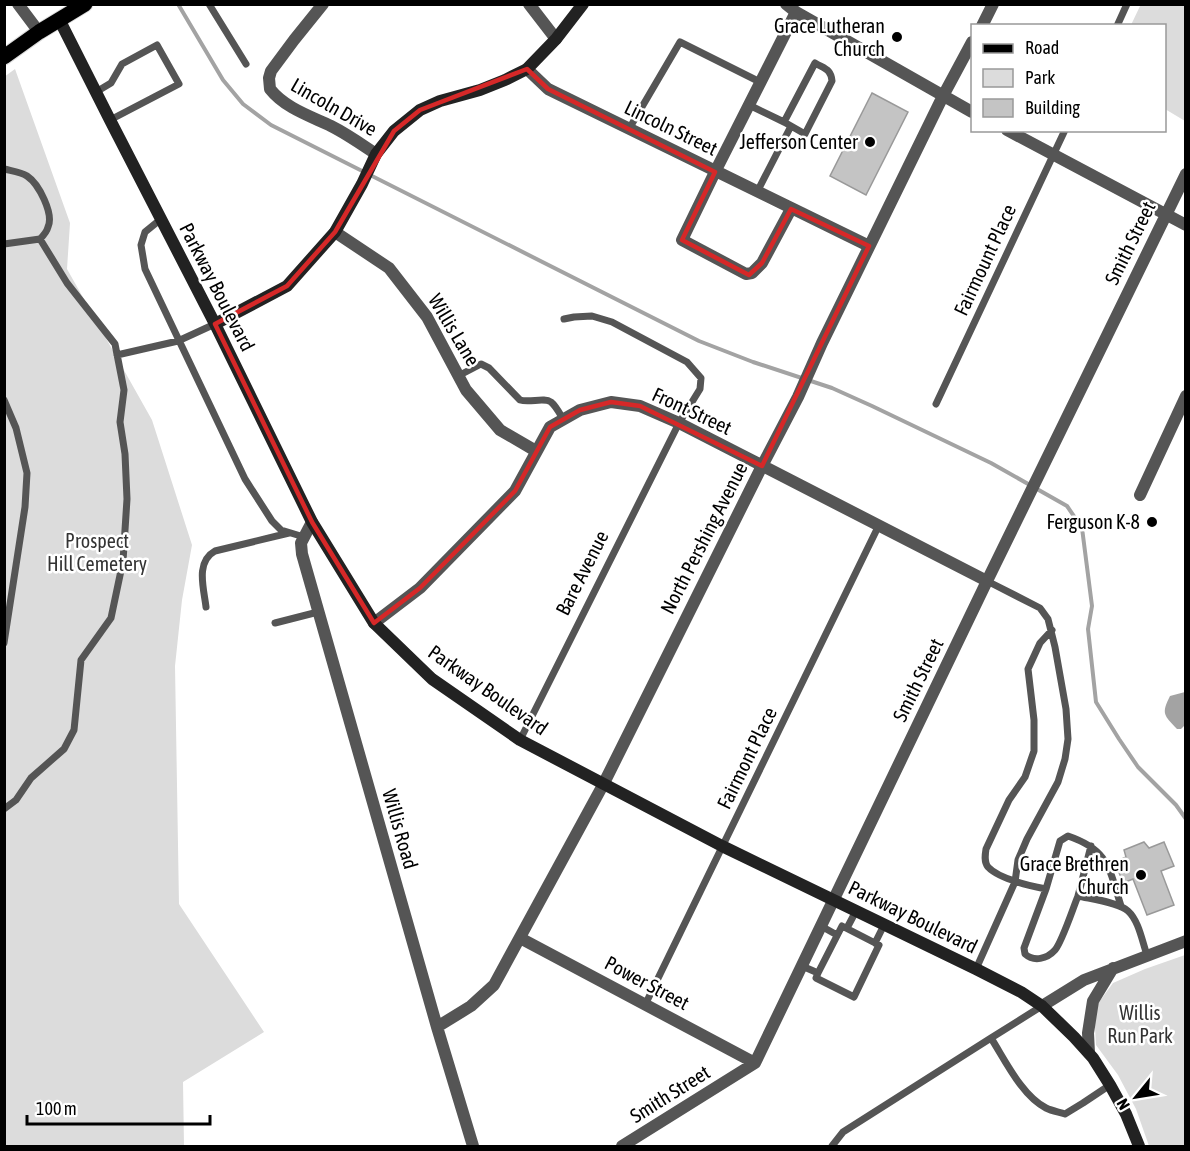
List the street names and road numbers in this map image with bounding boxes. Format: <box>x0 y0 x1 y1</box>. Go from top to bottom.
street label: Lincoln Drive <box>287 73 381 140</box>
street label: Lincoln Street <box>621 95 722 160</box>
street label: Smith Street <box>1100 197 1160 288</box>
street label: Fairmount Place <box>949 201 1020 319</box>
street label: Parkway Boulevard <box>175 219 260 355</box>
street label: Willis Lane <box>424 290 485 370</box>
street label: Front Street <box>649 382 736 439</box>
street label: North Pershing Avenue <box>655 458 752 618</box>
street label: Bare Avenue <box>550 527 613 619</box>
street label: Smith Street <box>888 634 948 725</box>
street label: Parkway Boulevard <box>424 640 552 739</box>
street label: Fairmont Place <box>712 703 781 812</box>
street label: Willis Road <box>378 786 423 872</box>
street label: Parkway Boulevard <box>845 875 981 958</box>
street label: Power Street <box>601 951 694 1014</box>
street label: Smith Street <box>626 1060 714 1127</box>

